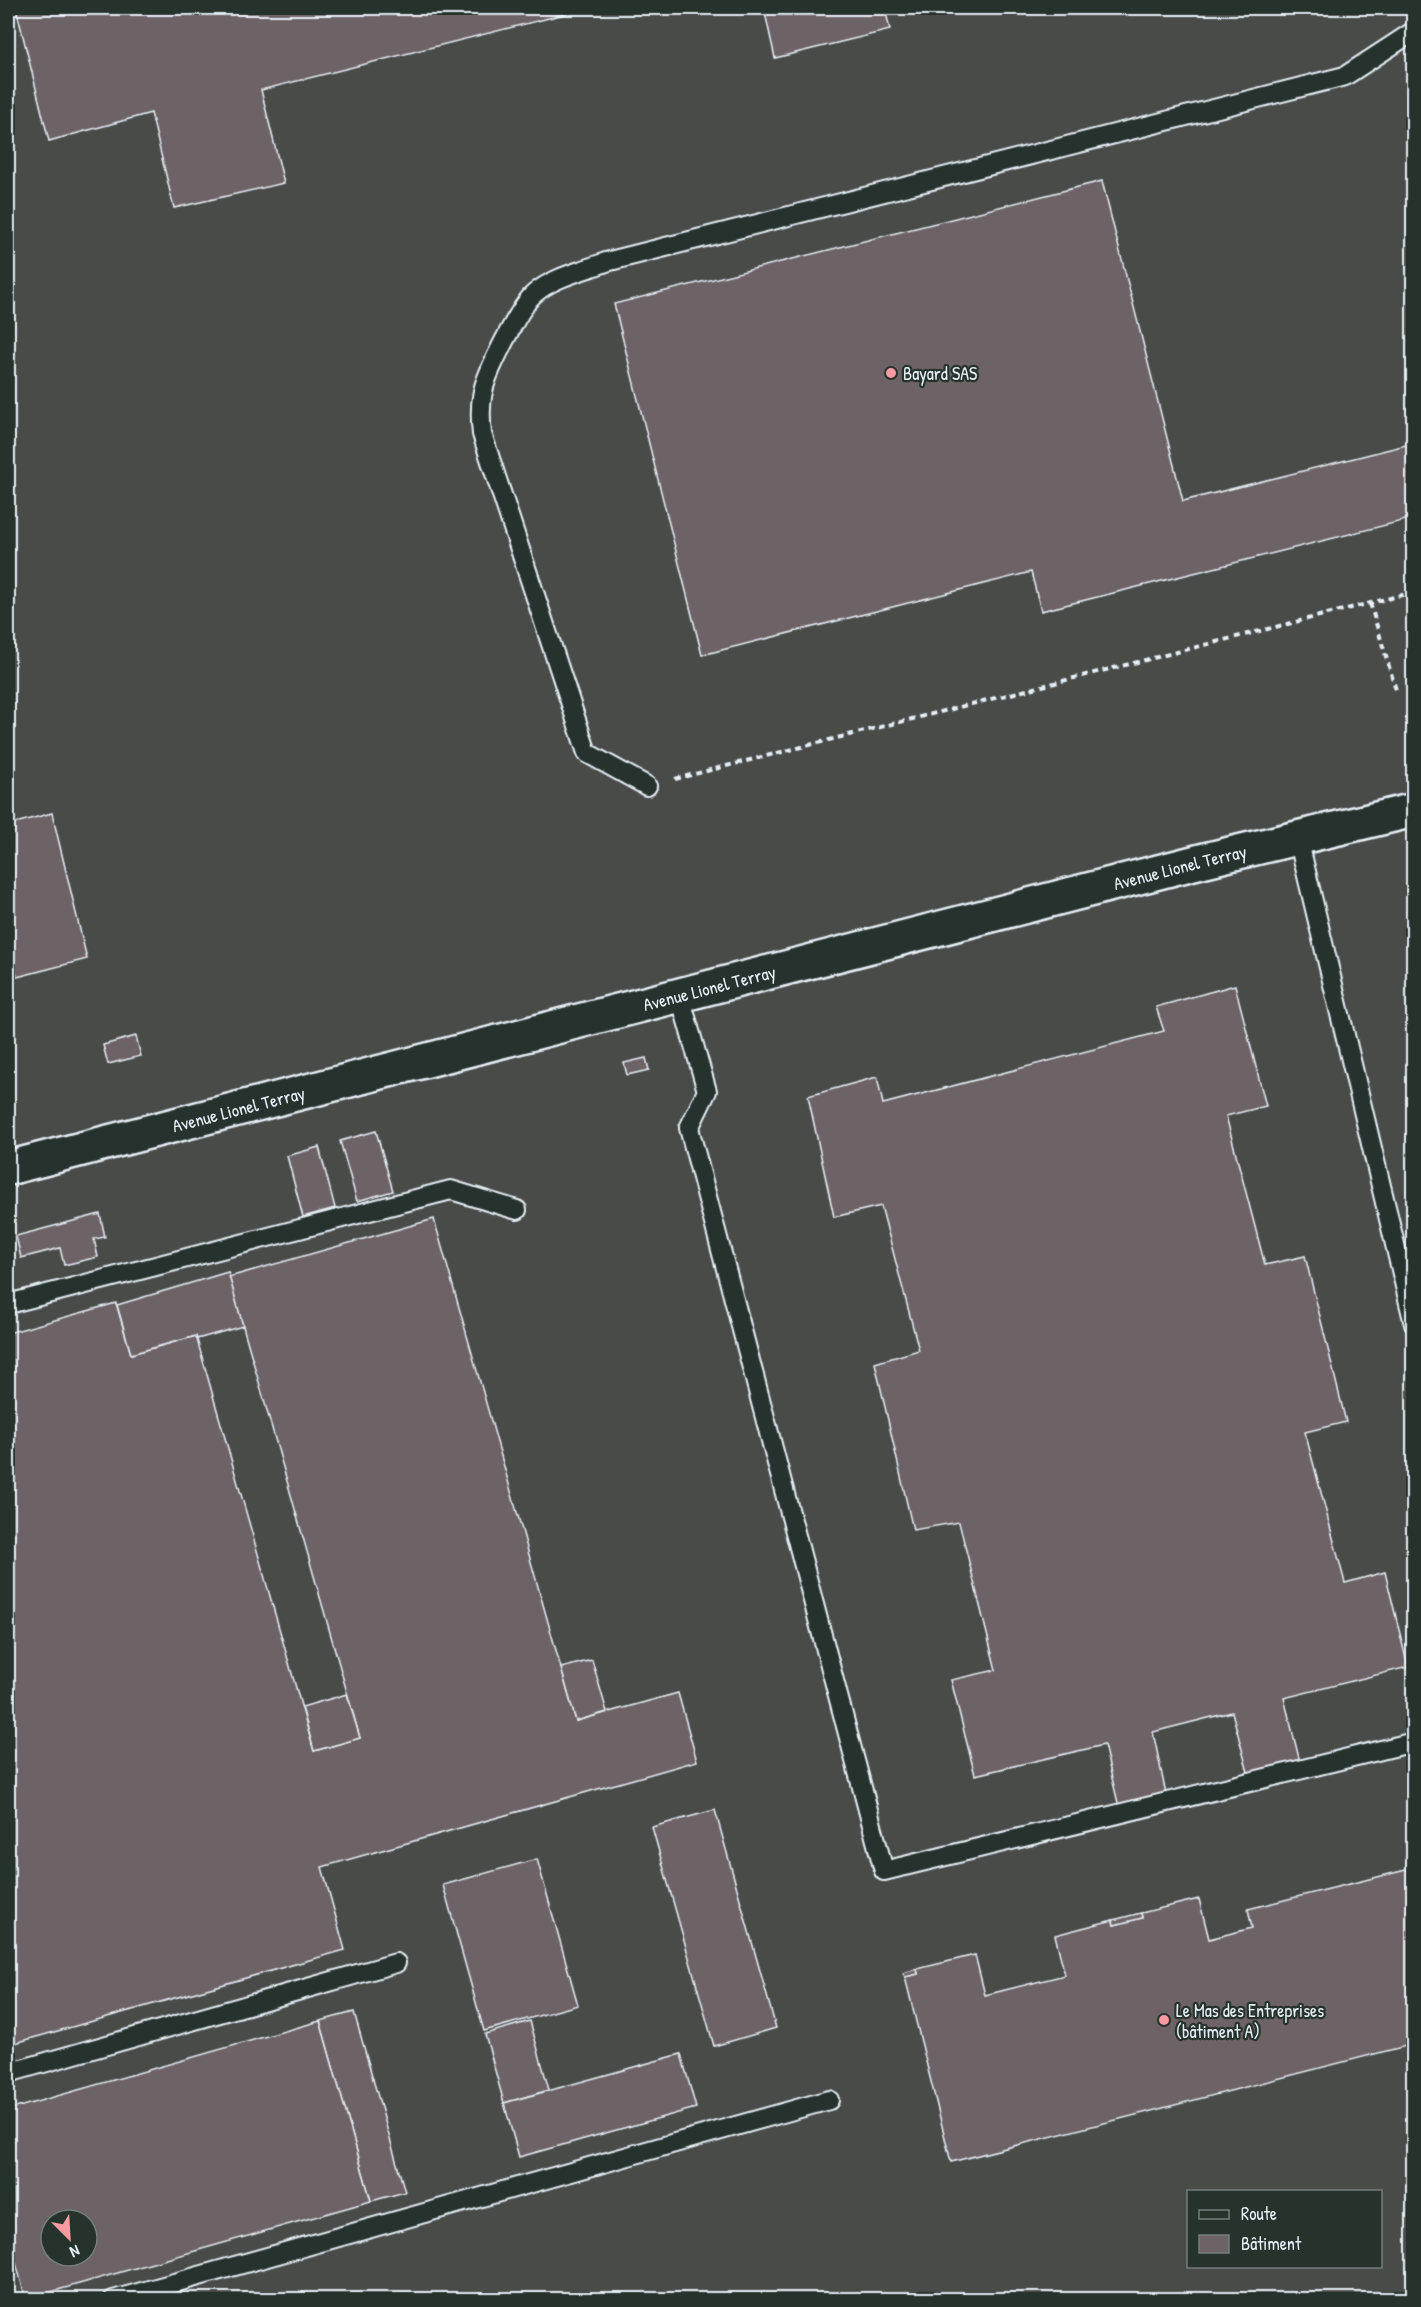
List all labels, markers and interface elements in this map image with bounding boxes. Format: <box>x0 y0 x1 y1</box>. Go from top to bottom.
place label: Bayard SAS <box>903 361 977 386</box>
marker: Bayard SAS <box>884 366 898 380</box>
street label: Avenue Lionel Terray <box>1111 838 1249 896</box>
street label: Avenue Lionel Terray <box>640 958 779 1017</box>
street label: Avenue Lionel Terray <box>169 1080 308 1138</box>
place label: Le Mas des Entreprises (bâtiment A) <box>1176 1998 1324 2044</box>
marker: Le Mas des Entreprises (bâtiment A) <box>1157 2013 1171 2027</box>
legend <box>1187 2190 1382 2268</box>
text: Route <box>1241 2201 1277 2226</box>
north arrow <box>39 2208 99 2268</box>
text: Bâtiment <box>1241 2231 1302 2256</box>
text: N <box>66 2240 83 2264</box>

